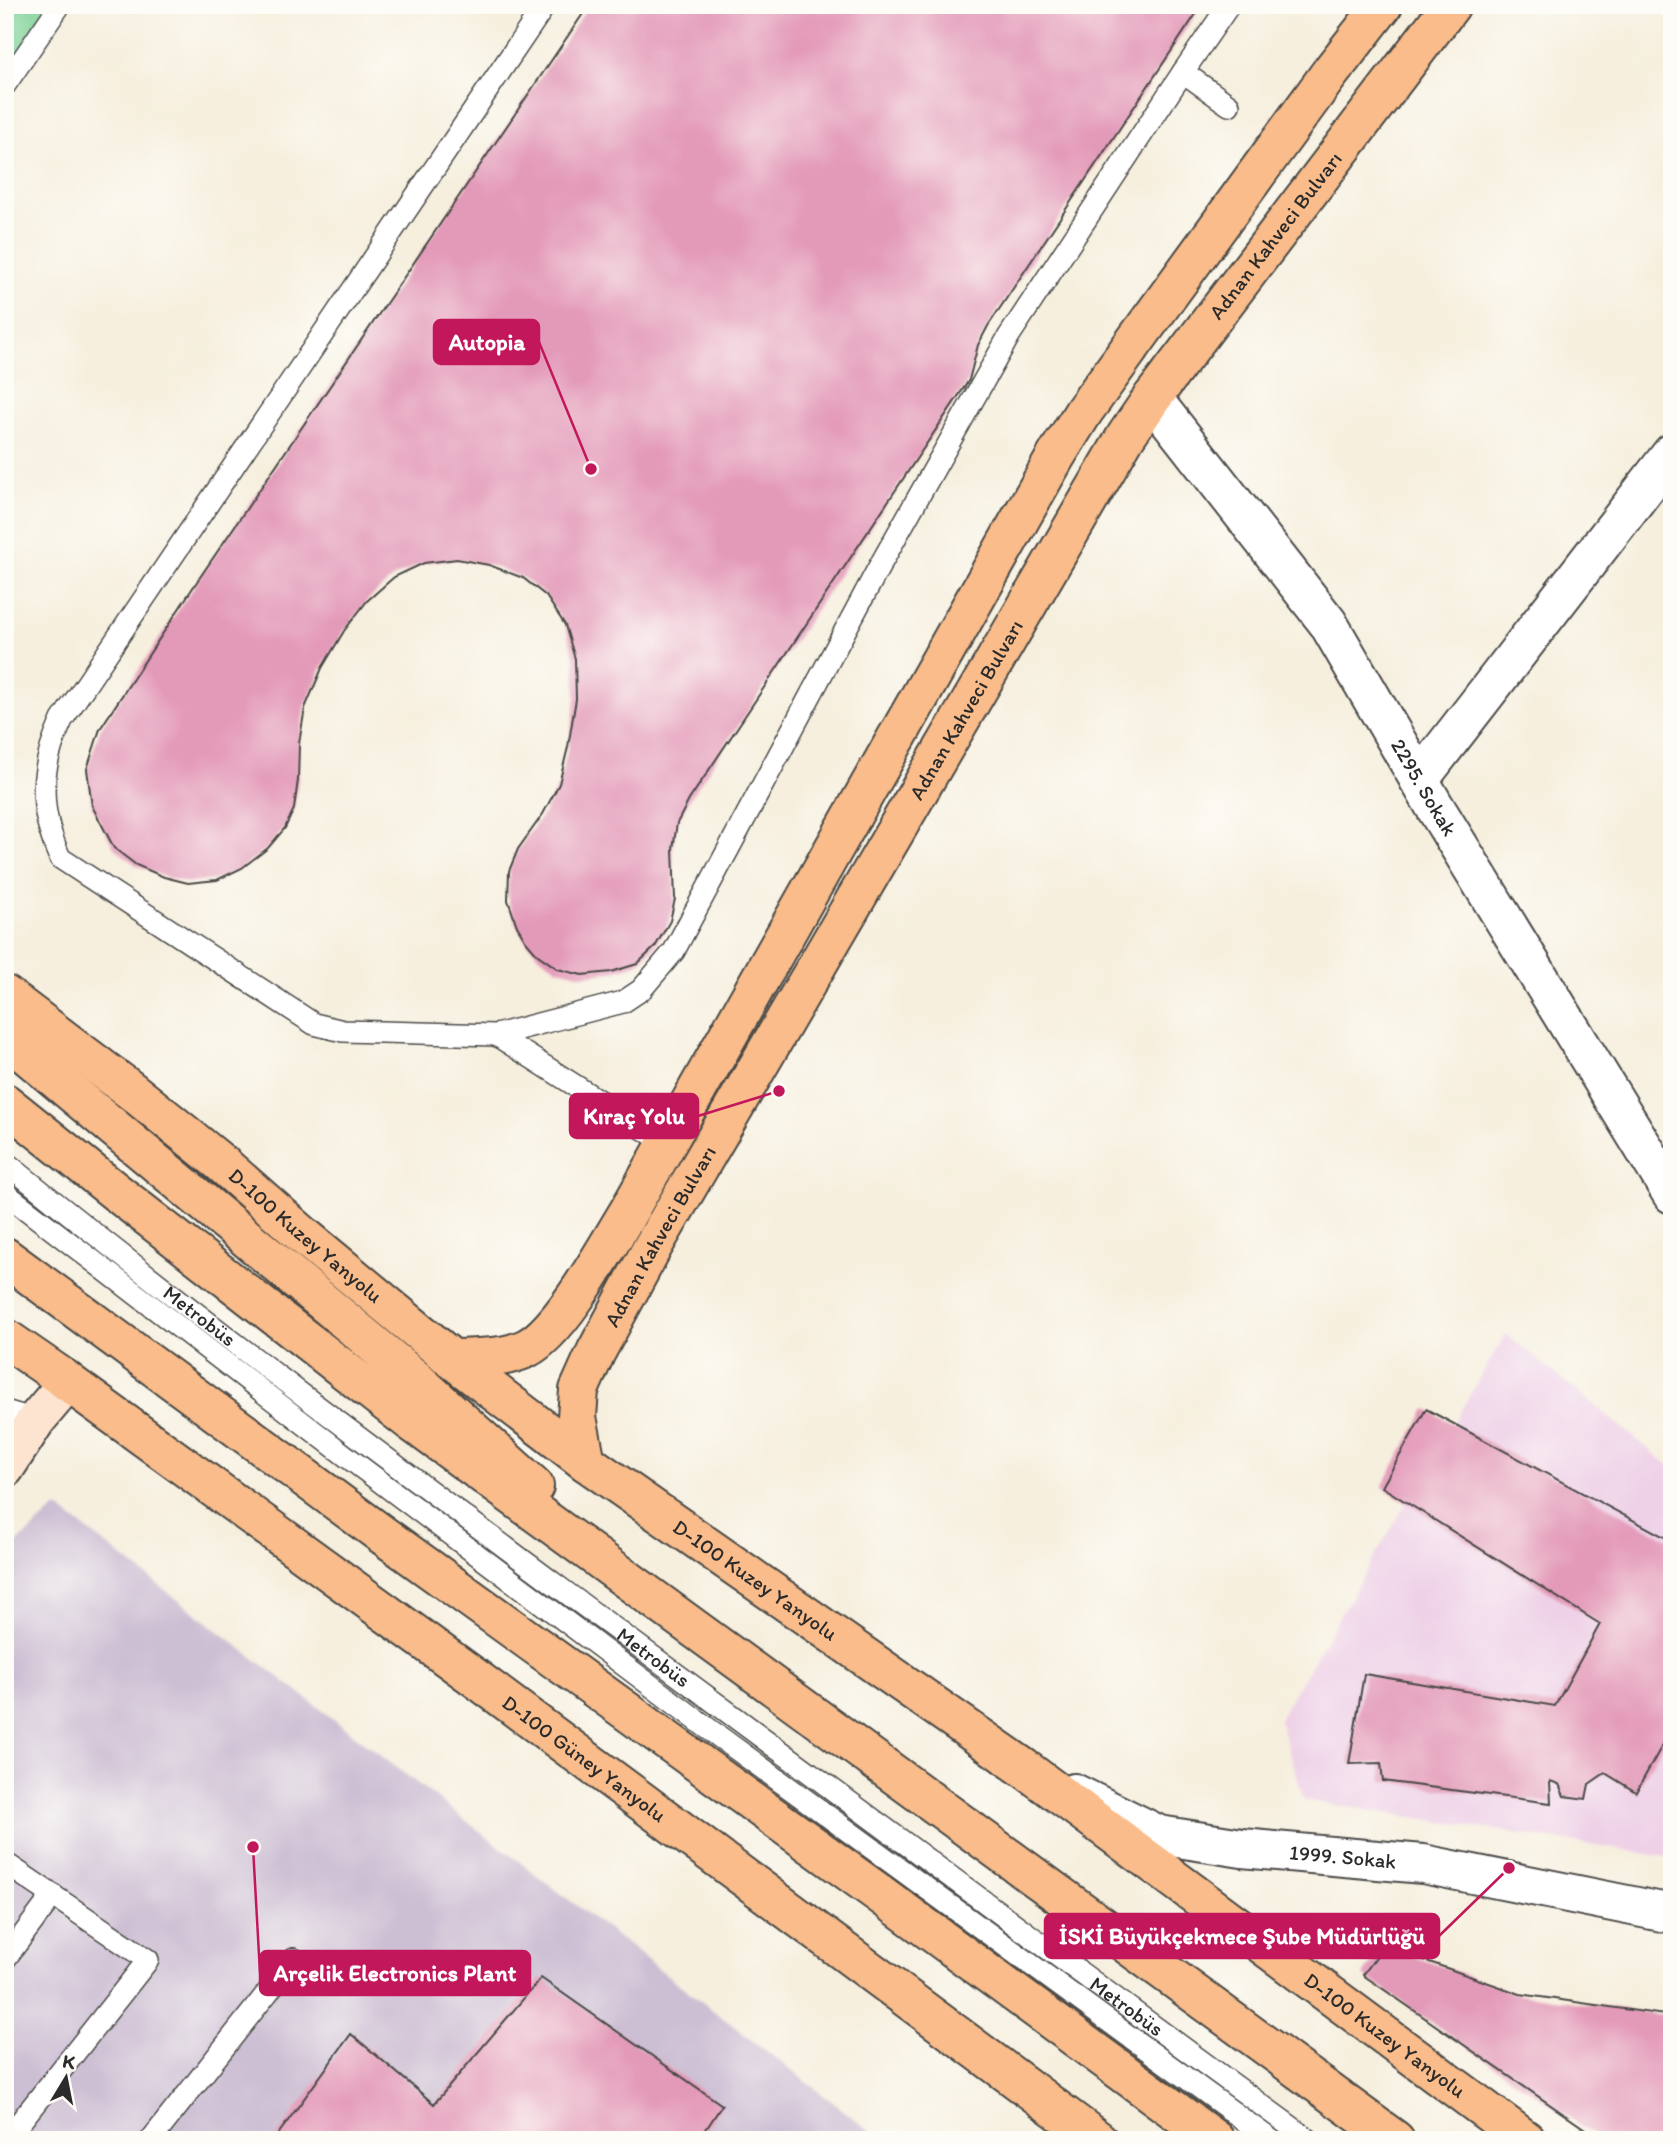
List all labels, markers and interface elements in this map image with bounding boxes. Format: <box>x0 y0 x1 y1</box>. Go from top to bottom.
street label: Adnan Kahveci Bulvarı <box>1203 147 1347 324</box>
callout: Autopia <box>434 320 539 364</box>
text: Autopia <box>448 328 526 356</box>
street label: Adnan Kahveci Bulvarı <box>904 615 1028 804</box>
street label: 2295. Sokak <box>1386 734 1463 841</box>
callout: Kıraç Yolu <box>570 1094 698 1138</box>
text: Kıraç Yolu <box>583 1102 685 1130</box>
street label: Adnan Kahveci Bulvarı <box>599 1141 721 1331</box>
street label: D-100 Kuzey Yanyolu <box>224 1163 388 1308</box>
street label: Metrobüs <box>158 1280 241 1351</box>
street label: D-100 Kuzey Yanyolu <box>669 1514 842 1646</box>
street label: Metrobüs <box>612 1622 695 1692</box>
street label: D-100 Güney Yanyolu <box>498 1689 672 1827</box>
street label: 1999. Sokak <box>1288 1839 1398 1874</box>
callout: İSKİ Büyükçekmece Şube Müdürlüğü <box>1045 1914 1439 1958</box>
text: İSKİ Büyükçekmece Şube Müdürlüğü <box>1059 1922 1425 1950</box>
callout: Arçelik Electronics Plant <box>260 1951 530 1995</box>
text: Arçelik Electronics Plant <box>273 1959 517 1987</box>
street label: D-100 Kuzey Yanyolu <box>1299 1967 1471 2103</box>
street label: Metrobüs <box>1085 1971 1169 2041</box>
north arrow <box>32 2044 102 2114</box>
text: K <box>61 2049 78 2074</box>

